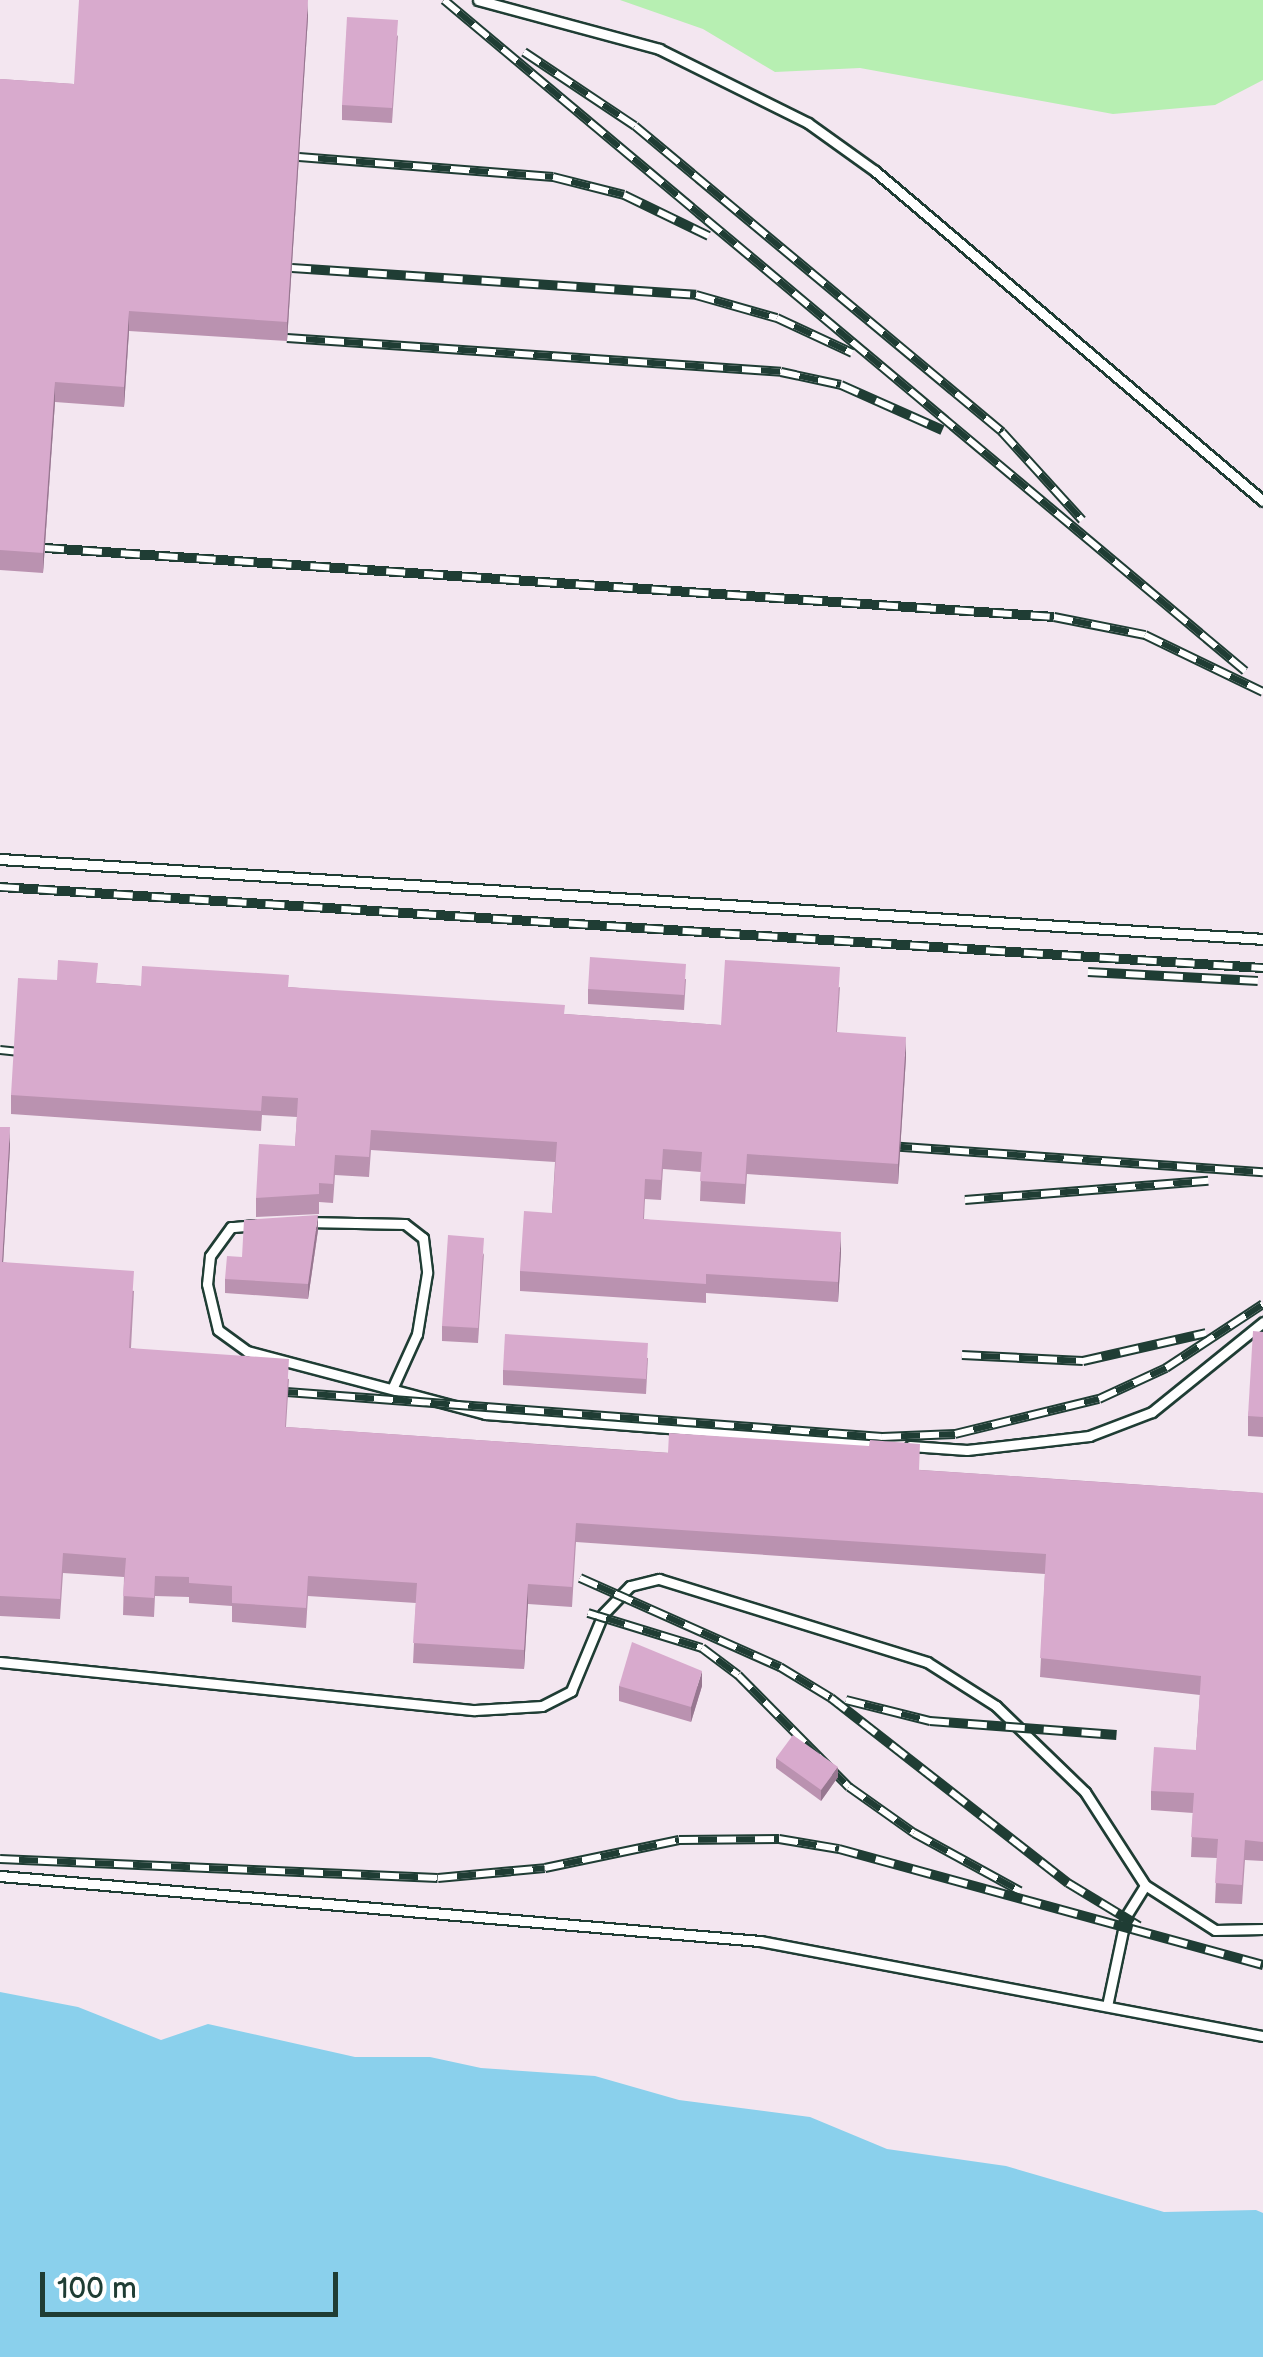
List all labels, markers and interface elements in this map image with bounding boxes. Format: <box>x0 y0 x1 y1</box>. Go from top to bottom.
scale bar <box>45 2252 342 2314</box>
text: 100 m <box>57 2271 137 2307</box>

